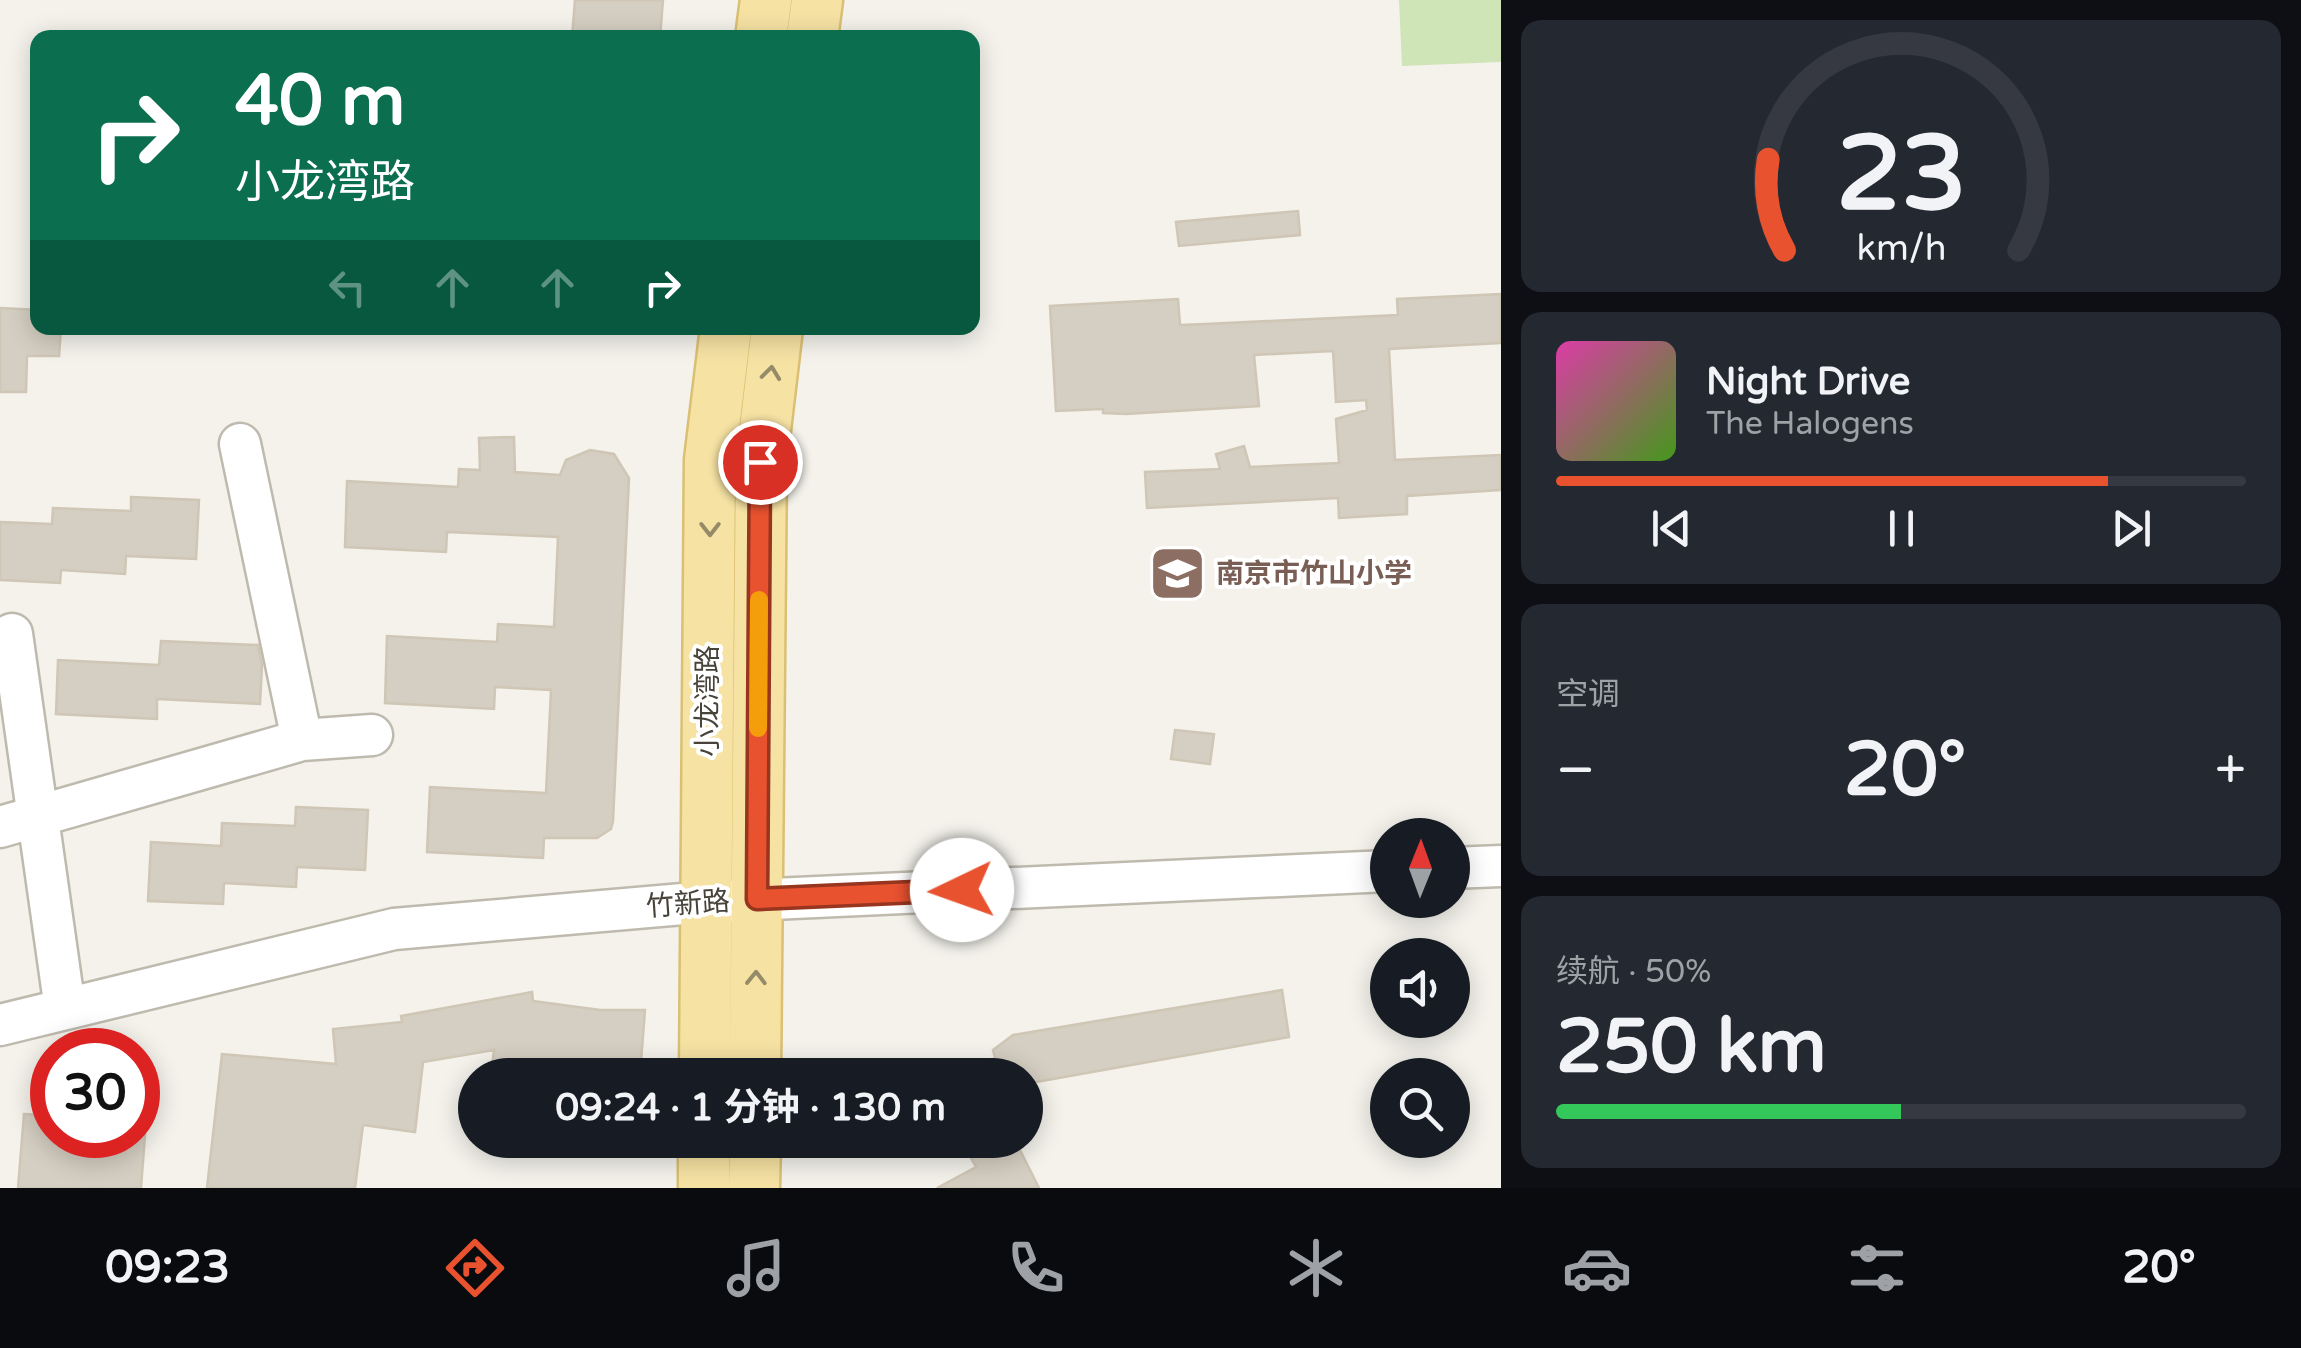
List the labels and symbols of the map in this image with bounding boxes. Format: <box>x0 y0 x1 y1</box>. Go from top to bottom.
one-way arrow <box>760 365 781 382</box>
pin <box>718 420 803 505</box>
one-way arrow <box>699 522 720 538</box>
school or university icon: 南京市竹山小学 <box>1147 544 1207 604</box>
place label: 南京市竹山小学 <box>1216 557 1412 591</box>
street label: 小龙湾路 <box>691 645 725 757</box>
north arrow <box>1370 818 1470 918</box>
position arrow <box>910 838 1014 942</box>
street label: 竹新路 <box>645 884 731 924</box>
one-way arrow <box>745 969 767 984</box>
speed limit sign: 30 <box>30 1028 160 1158</box>

